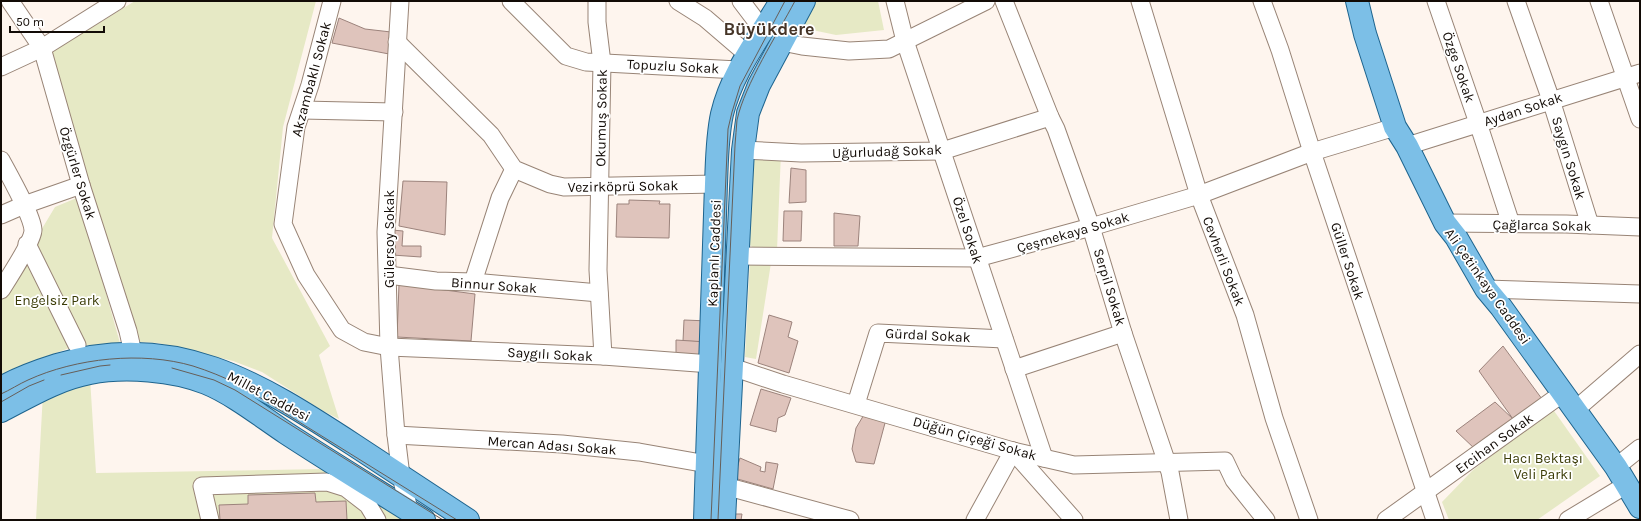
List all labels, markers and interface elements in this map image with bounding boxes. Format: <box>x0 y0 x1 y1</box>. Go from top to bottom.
scale bar <box>10 8 104 34</box>
text: 50 m <box>16 15 44 29</box>
district label: Büyükdere <box>723 18 815 40</box>
street label: Akzambaklı Sokak <box>288 20 335 138</box>
street label: Özge Sokak <box>1438 30 1479 105</box>
street label: Topuzlu Sokak <box>626 56 720 77</box>
street label: Okumuş Sokak <box>592 69 611 167</box>
street label: Aydan Sokak <box>1482 89 1565 130</box>
street label: Saygın Sokak <box>1548 115 1589 202</box>
street label: Özgürler Sokak <box>55 125 100 222</box>
street label: Uğurludağ Sokak <box>832 141 942 162</box>
street label: Vezirköprü Sokak <box>568 177 679 196</box>
street label: Gülersoy Sokak <box>381 190 398 288</box>
street label: Özel Sokak <box>949 194 986 266</box>
street label: Kaplanlı Caddesi <box>704 199 725 307</box>
street label: Çeşmekaya Sokak <box>1015 208 1131 257</box>
street label: Cevherli Sokak <box>1199 214 1248 308</box>
street label: Çağlarca Sokak <box>1492 216 1592 235</box>
street label: Güller Sokak <box>1327 220 1368 302</box>
street label: Ali Çetinkaya Caddesi <box>1441 225 1534 348</box>
street label: Serpil Sokak <box>1090 246 1129 328</box>
street label: Binnur Sokak <box>450 274 538 297</box>
park label: Engelsiz Park <box>14 292 100 309</box>
street label: Gürdal Sokak <box>885 325 971 346</box>
street label: Saygılı Sokak <box>507 344 593 365</box>
street label: Millet Caddesi <box>224 368 313 425</box>
street label: Ercihan Sokak <box>1452 409 1537 477</box>
street label: Düğün Çiçeği Sokak <box>911 413 1039 464</box>
street label: Mercan Adası Sokak <box>487 433 617 458</box>
park label: Hacı Bektaşı Veli Parkı <box>1503 450 1583 483</box>

